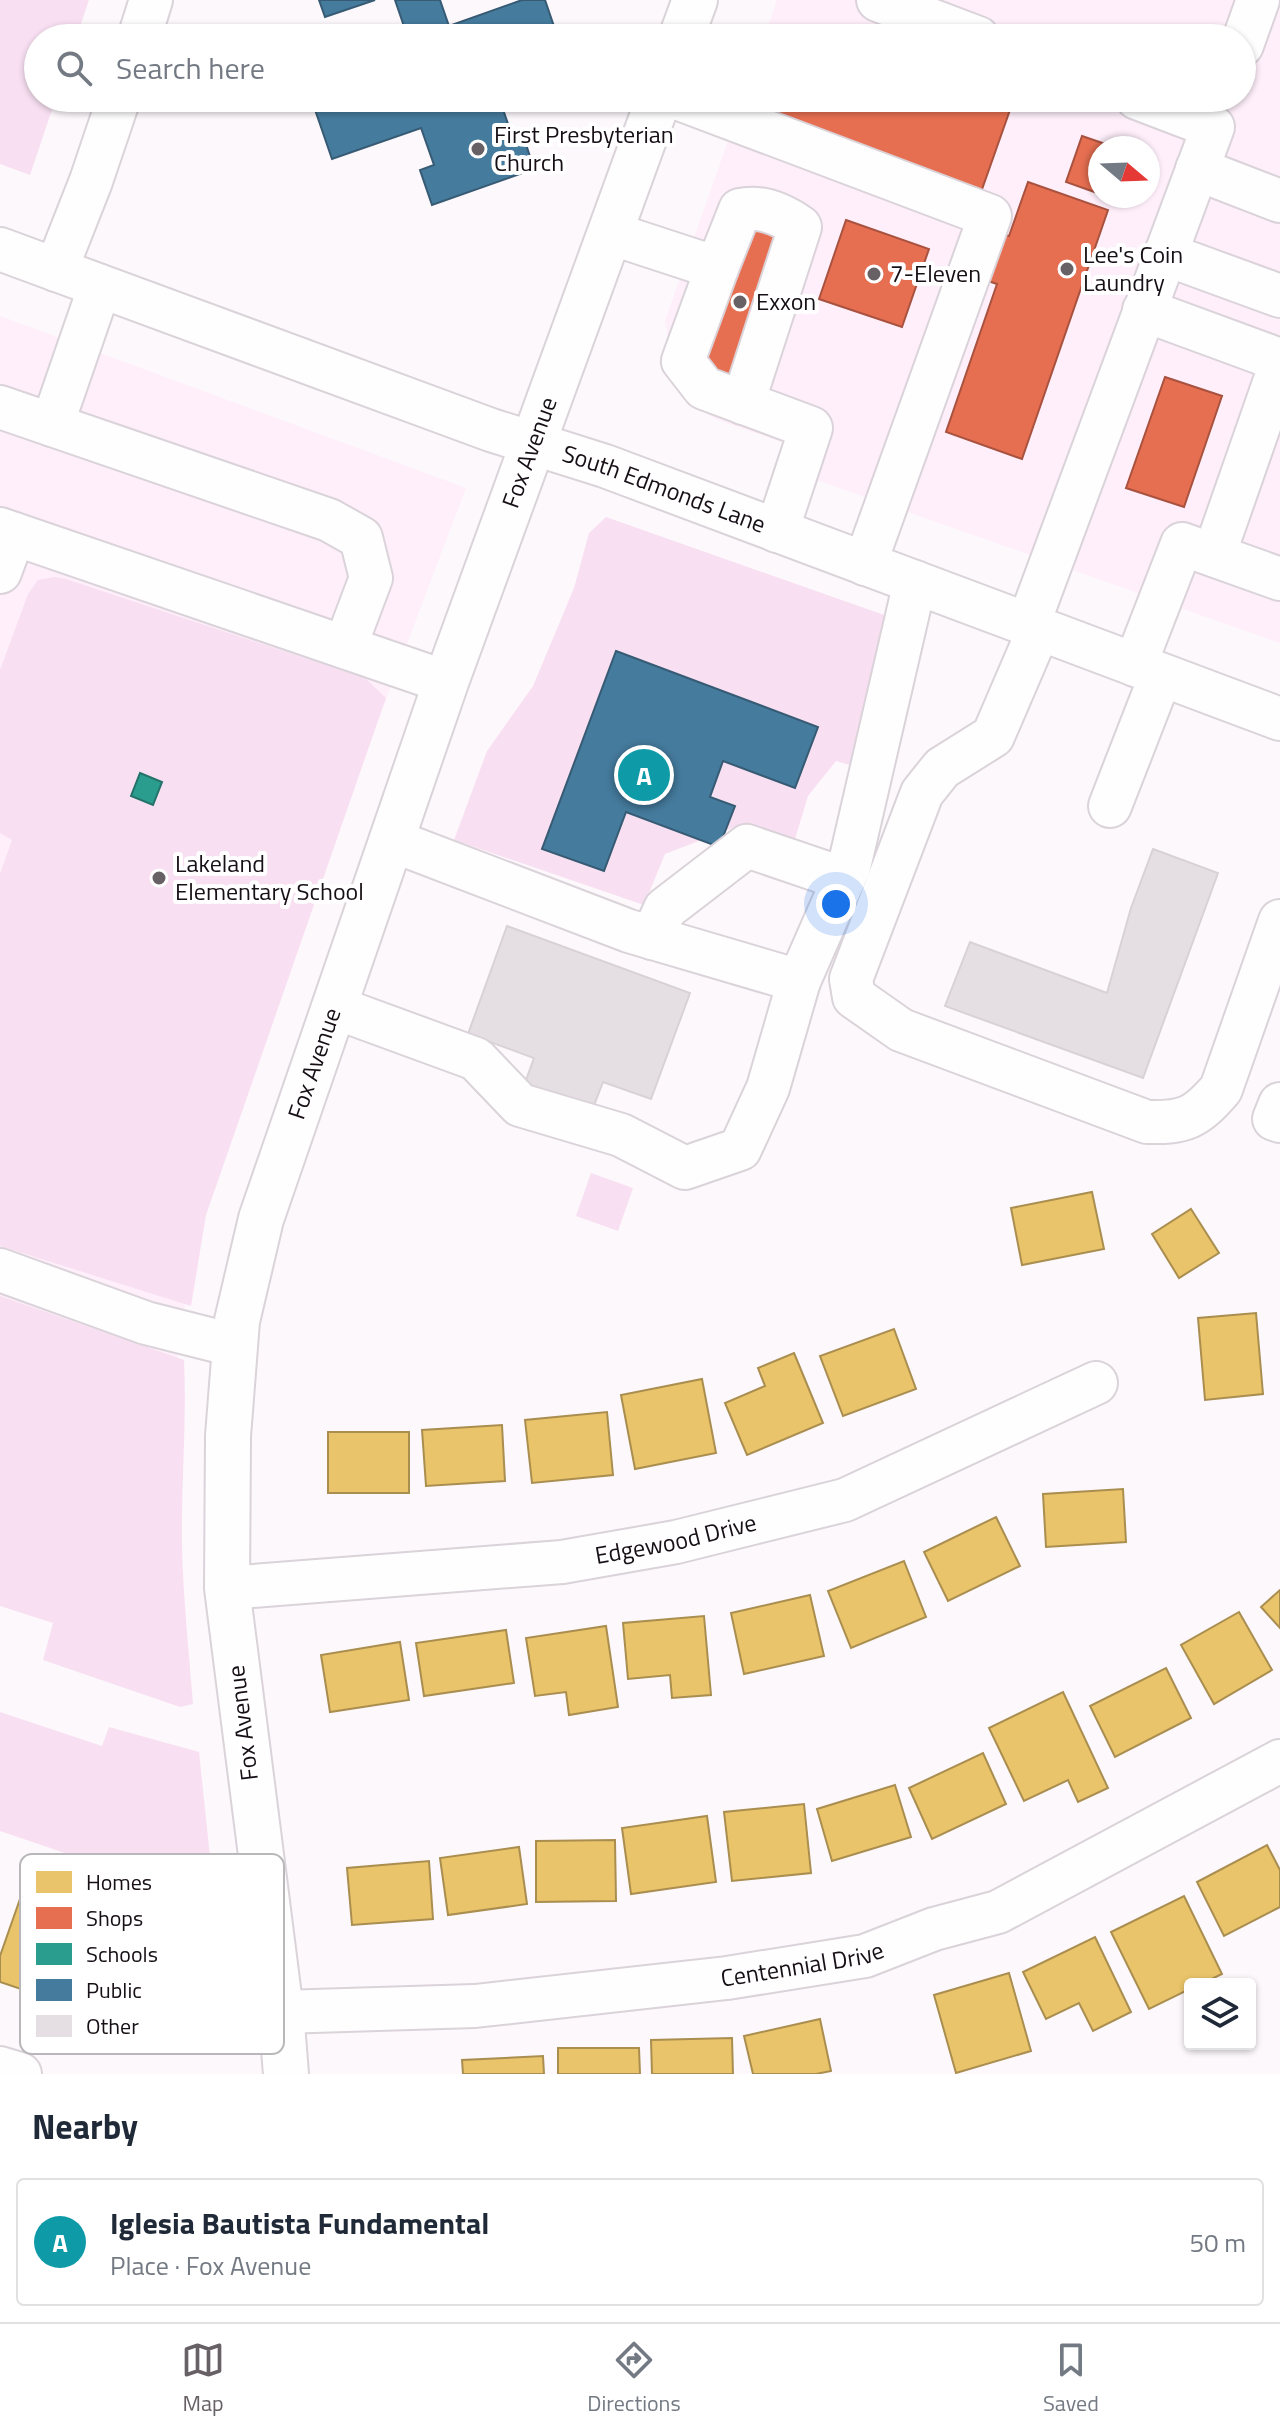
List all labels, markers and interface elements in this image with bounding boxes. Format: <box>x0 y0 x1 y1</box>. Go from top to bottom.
search box <box>24 24 1256 112</box>
text: Search here <box>116 45 265 91</box>
icon: search <box>52 46 96 90</box>
place label: First Presbyterian Church <box>494 116 674 180</box>
north arrow <box>1088 136 1160 208</box>
marker: First Presbyterian Church <box>469 140 487 158</box>
place label: Lee's Coin Laundry <box>1083 236 1183 300</box>
place label: 7-Eleven <box>890 255 981 291</box>
marker: Lee's Coin Laundry <box>1058 260 1076 278</box>
marker: 7-Eleven <box>865 265 883 283</box>
place label: Exxon <box>756 283 816 319</box>
marker: Exxon <box>731 293 749 311</box>
street label: Fox Avenue <box>492 392 566 513</box>
street label: South Edmonds Lane <box>558 435 771 542</box>
pin: A <box>618 745 670 805</box>
place label: Lakeland Elementary School <box>175 845 364 909</box>
marker: Lakeland Elementary School <box>150 869 168 887</box>
your location <box>816 884 856 924</box>
street label: Fox Avenue <box>278 1003 349 1124</box>
street label: Edgewood Drive <box>592 1504 760 1573</box>
street label: Fox Avenue <box>217 1663 267 1783</box>
legend <box>20 1854 284 2054</box>
text: Homes <box>86 1865 152 1899</box>
text: Shops <box>86 1901 143 1935</box>
street label: Centennial Drive <box>718 1931 889 1996</box>
text: Schools <box>86 1937 158 1971</box>
text: Public <box>86 1973 142 2007</box>
map controls <box>1184 1978 1256 2050</box>
button: layers <box>1184 1978 1256 2050</box>
text: Other <box>86 2009 139 2043</box>
text: Nearby <box>32 2100 138 2152</box>
text: Iglesia Bautista Fundamental <box>110 2200 489 2246</box>
text: A <box>52 2223 68 2262</box>
text: 50 m <box>1189 2223 1246 2262</box>
text: Place · Fox Avenue <box>110 2246 311 2285</box>
tab: Map <box>181 2338 225 2420</box>
tab: Directions <box>587 2338 681 2420</box>
tab: Saved <box>1043 2338 1099 2420</box>

